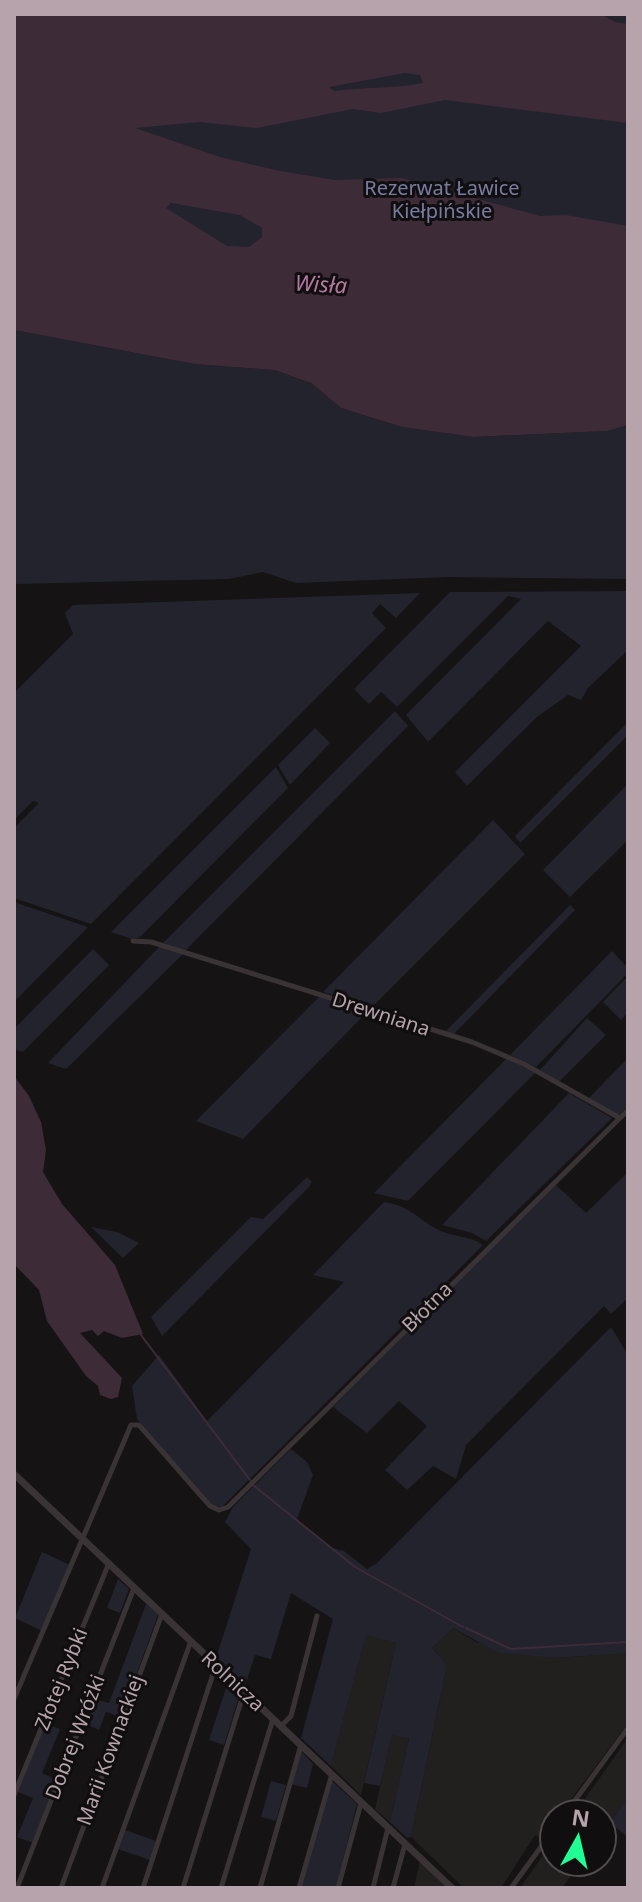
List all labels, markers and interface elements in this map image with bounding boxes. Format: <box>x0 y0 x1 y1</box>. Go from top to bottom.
park label: Rezerwat Ławice Kiełpińskie <box>364 174 520 224</box>
water label: Wisła <box>294 267 348 299</box>
street label: Drewniana <box>329 985 434 1042</box>
street label: Błotna <box>396 1276 458 1338</box>
street label: Złotej Rybki <box>28 1624 93 1734</box>
street label: Rolnicza <box>196 1644 271 1717</box>
street label: Dobrej Wróżki <box>38 1670 111 1803</box>
street label: Marii Kownackiej <box>70 1671 149 1829</box>
north arrow <box>538 1798 618 1878</box>
text: N <box>570 1801 592 1833</box>

